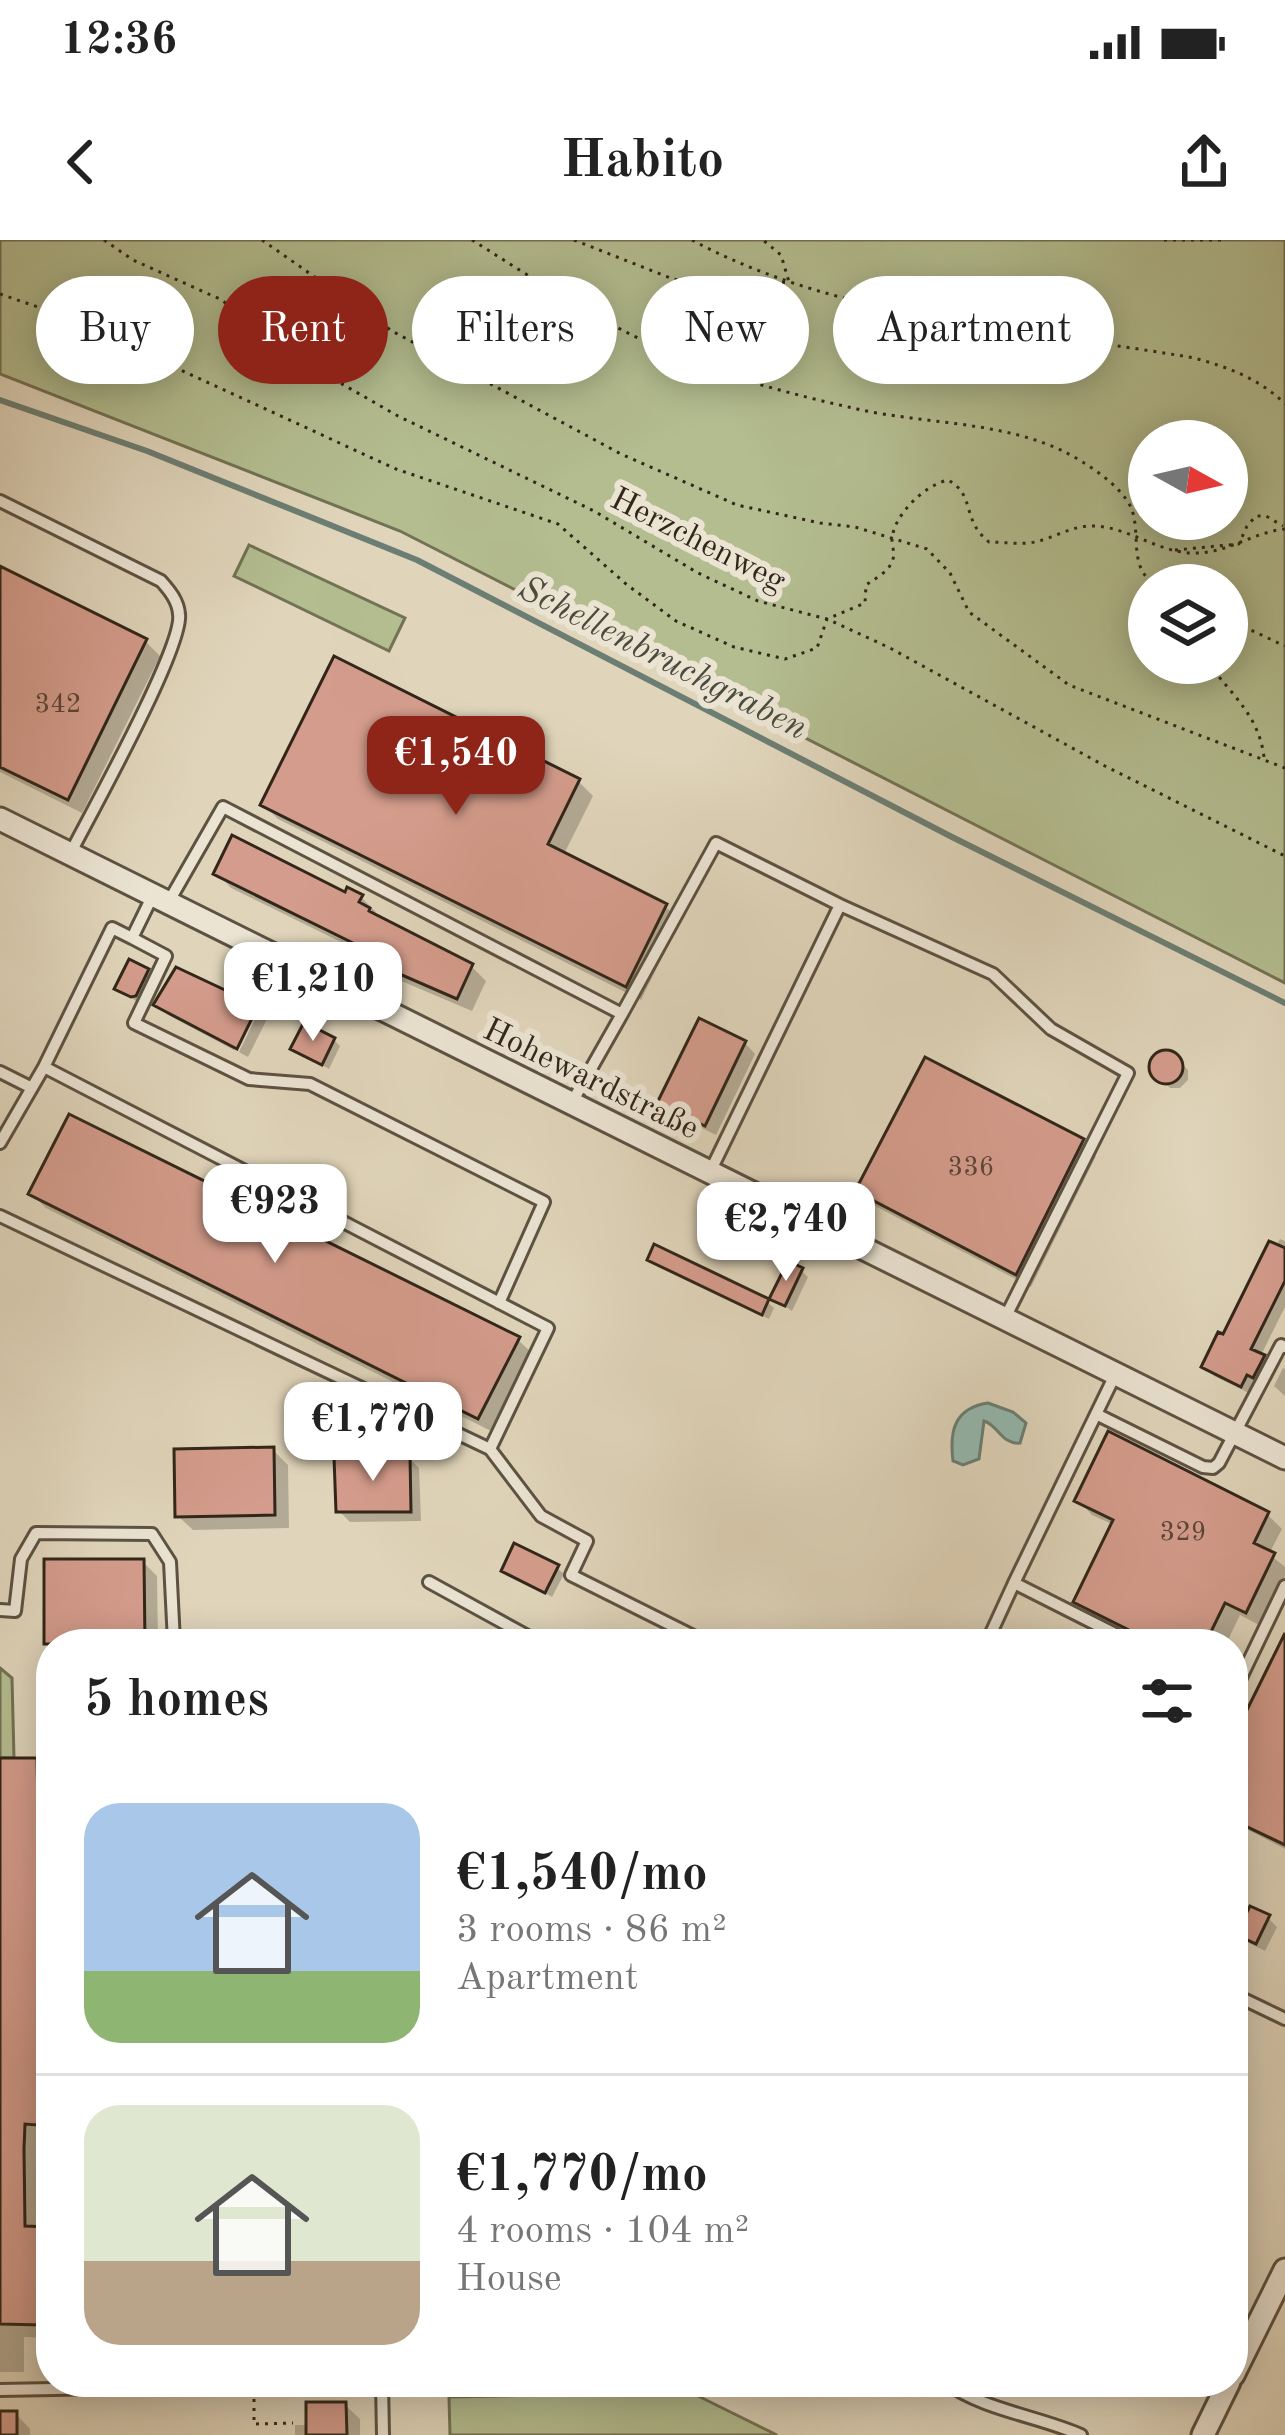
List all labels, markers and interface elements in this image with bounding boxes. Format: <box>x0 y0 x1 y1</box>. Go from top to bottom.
text: 12:36 <box>60 19 177 64</box>
icon: back <box>48 129 114 195</box>
icon: share <box>1171 129 1237 195</box>
text: Habito <box>561 135 724 189</box>
chip: Buy <box>36 276 194 384</box>
chip: Rent <box>218 276 388 384</box>
chip: Filters <box>412 276 617 384</box>
chip: New <box>641 276 809 384</box>
chip: Apartment <box>833 276 1114 384</box>
north arrow <box>1128 420 1248 540</box>
map controls <box>1128 420 1248 684</box>
street label: Herzchenweg <box>605 483 790 599</box>
button: layers <box>1128 564 1248 684</box>
water label: Schellenbruchgraben <box>512 570 813 748</box>
house number: 342 <box>35 691 81 718</box>
pin: €1,540 <box>358 716 554 818</box>
text: €1,540 <box>394 735 518 774</box>
pin: €1,210 <box>215 942 411 1044</box>
text: €1,210 <box>251 961 375 1000</box>
street label: Hohewardstraße <box>477 1014 703 1147</box>
house number: 336 <box>948 1154 994 1181</box>
pin: €923 <box>204 1164 346 1266</box>
pin: €2,740 <box>688 1182 884 1284</box>
text: €923 <box>230 1183 320 1222</box>
text: €2,740 <box>724 1201 848 1240</box>
pin: €1,770 <box>275 1382 471 1484</box>
text: €1,770 <box>311 1401 435 1440</box>
house number: 329 <box>1160 1519 1206 1546</box>
icon: filters <box>1134 1668 1200 1734</box>
text: 5 homes <box>84 1676 269 1727</box>
text: €1,540/mo <box>456 1850 708 1901</box>
icon: home <box>180 1851 324 1995</box>
text: 3 rooms · 86 m² <box>456 1911 727 1950</box>
text: Apartment <box>456 1959 639 1998</box>
text: €1,770/mo <box>456 2151 708 2202</box>
icon: home <box>180 2153 324 2297</box>
text: 4 rooms · 104 m² <box>456 2212 749 2251</box>
text: House <box>456 2260 562 2299</box>

